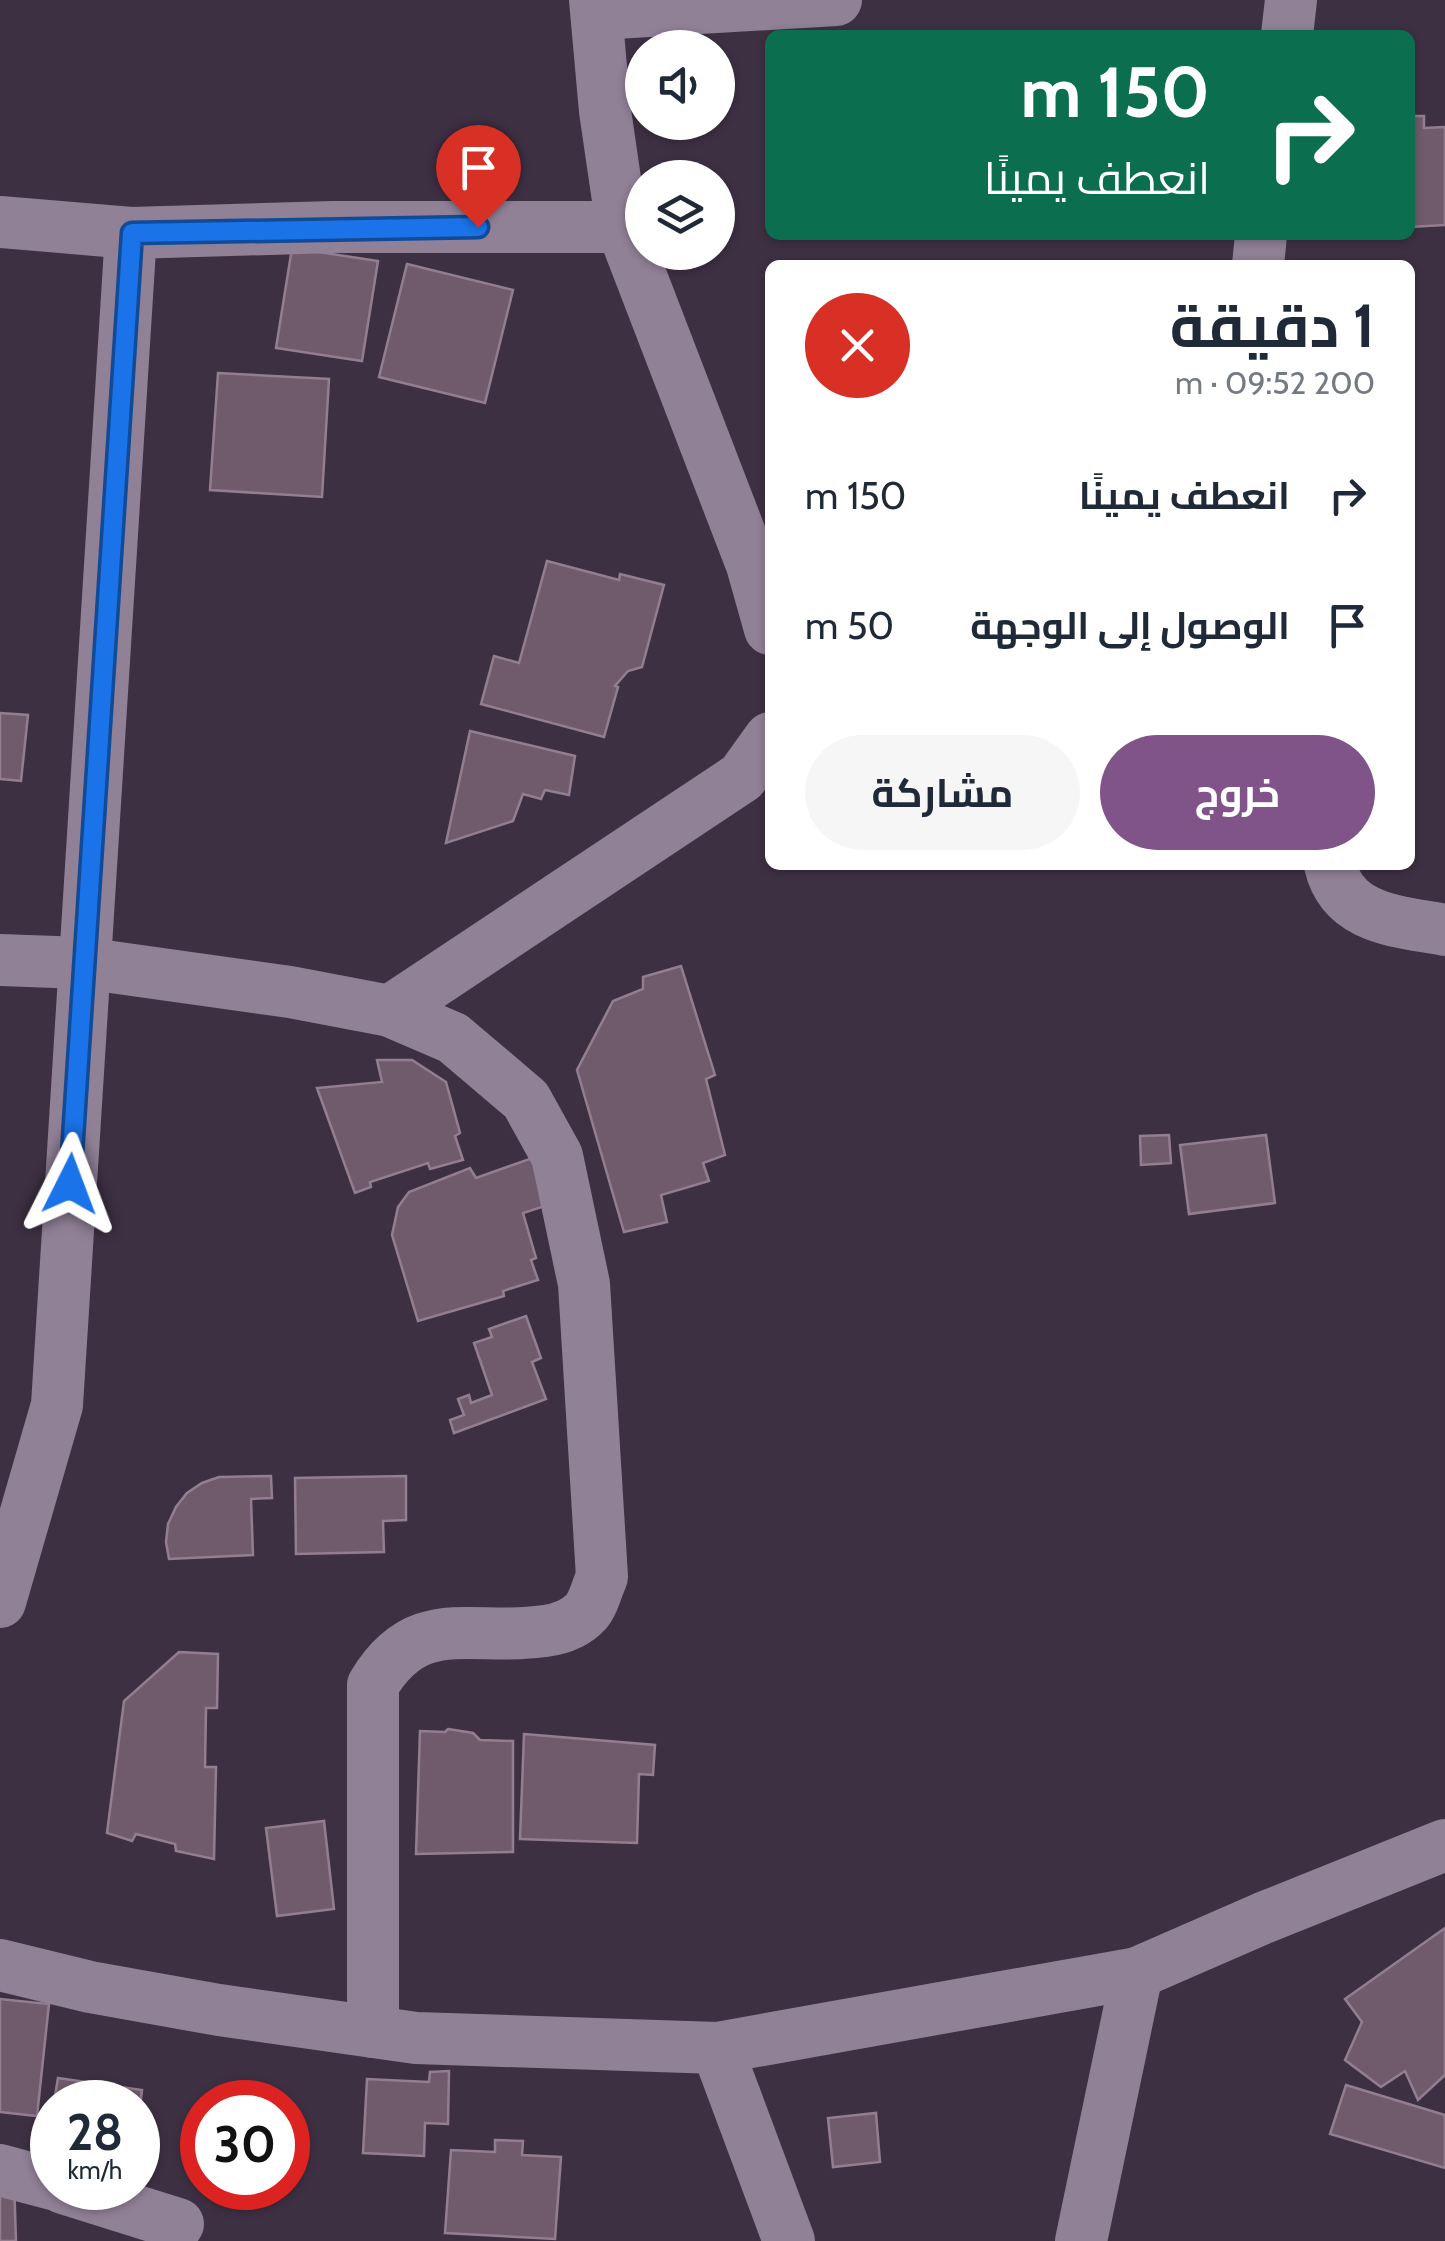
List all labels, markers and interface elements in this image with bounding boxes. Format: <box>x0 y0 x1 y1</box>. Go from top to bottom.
map controls <box>625 30 735 270</box>
button: sound <box>625 30 735 140</box>
text: 150 m <box>1021 49 1210 135</box>
icon: right <box>1245 70 1375 200</box>
pin <box>436 125 521 228</box>
icon: arrive <box>451 140 506 195</box>
text: انعطف يمينًا <box>984 151 1210 205</box>
button: layers <box>625 160 735 270</box>
text: 1 دقيقة <box>1170 289 1375 362</box>
button: close <box>805 293 910 398</box>
text: 200 m · 09:52 <box>1175 363 1375 402</box>
icon: right <box>1320 468 1375 523</box>
text: 150 m <box>805 472 906 519</box>
text: انعطف يمينًا <box>1079 472 1290 519</box>
icon: arrive <box>1320 598 1375 653</box>
text: 50 m <box>805 602 894 649</box>
text: الوصول إلى الوجهة <box>970 602 1290 649</box>
button: مشاركة <box>805 735 1080 850</box>
button: خروج <box>1100 735 1375 850</box>
position arrow <box>18 1132 122 1236</box>
speed limit sign: 30 <box>180 2080 310 2210</box>
text: 28 <box>67 2102 123 2163</box>
text: km/h <box>68 2155 122 2185</box>

